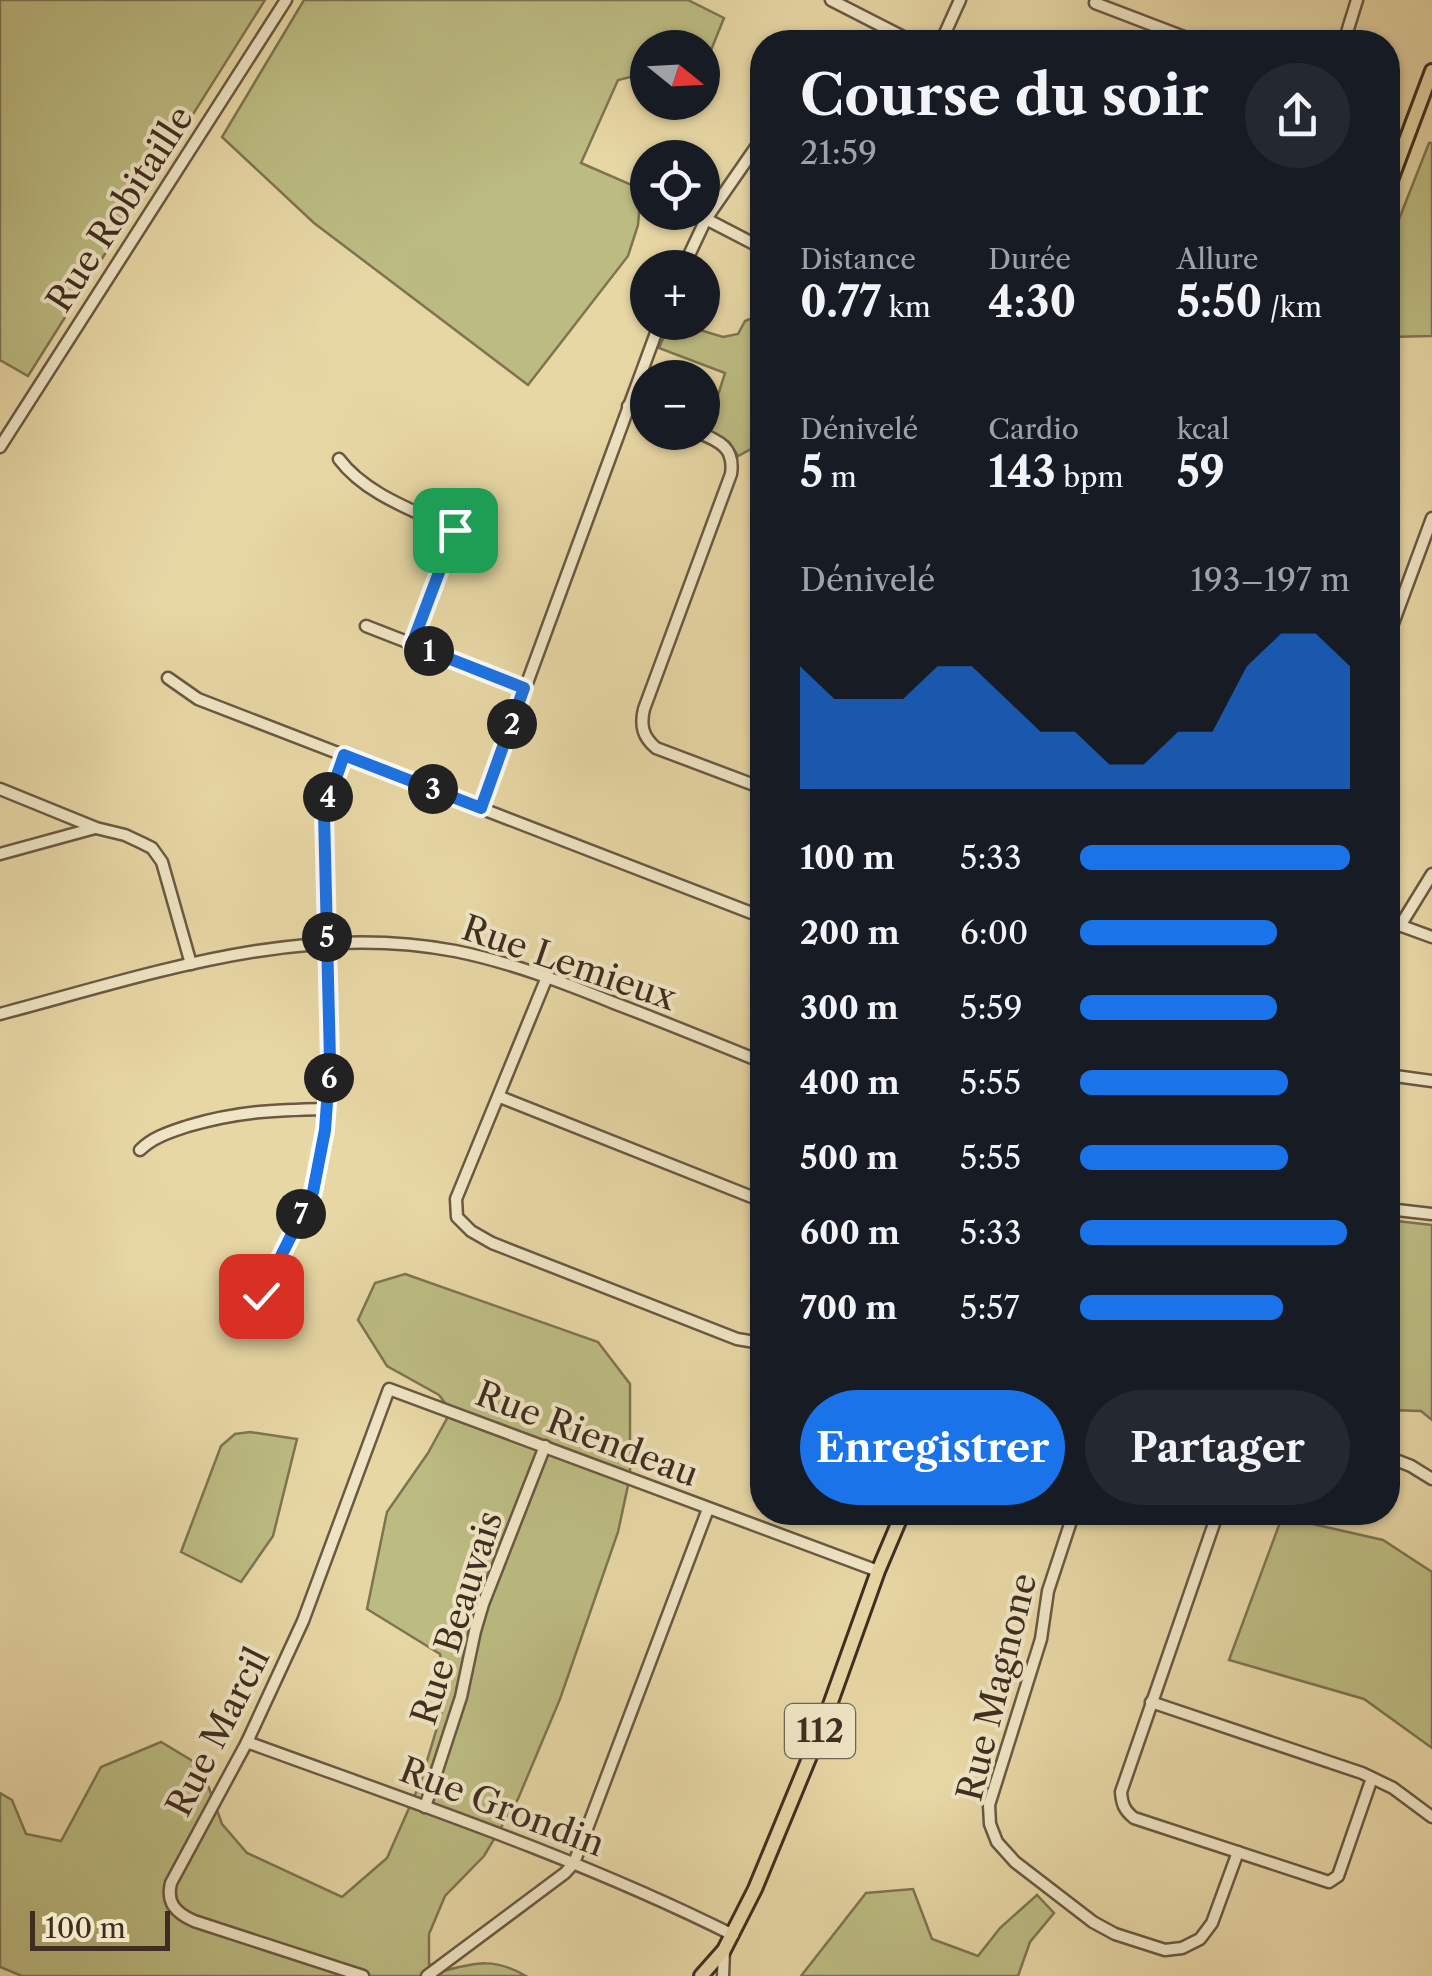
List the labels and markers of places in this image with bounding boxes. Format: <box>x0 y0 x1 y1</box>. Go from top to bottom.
pin <box>413 488 498 573</box>
pin: 1 <box>404 626 454 676</box>
pin: 2 <box>487 699 537 749</box>
pin: 3 <box>408 764 458 814</box>
pin: 4 <box>303 772 353 822</box>
pin: 5 <box>302 912 352 962</box>
pin: 6 <box>304 1053 354 1103</box>
pin: 7 <box>276 1189 326 1239</box>
pin <box>219 1254 304 1339</box>

